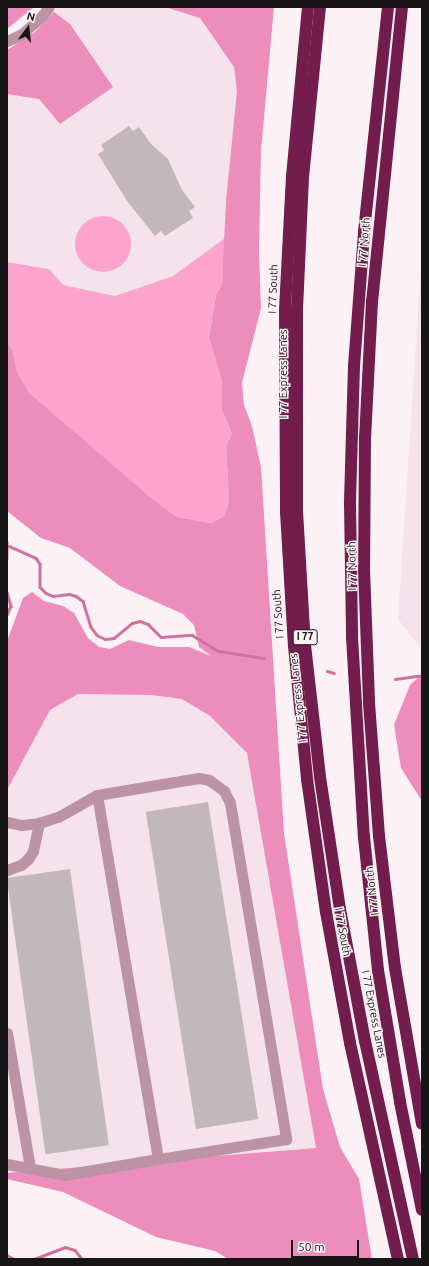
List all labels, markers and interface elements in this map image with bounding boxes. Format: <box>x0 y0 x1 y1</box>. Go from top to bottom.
north arrow <box>8 8 48 48</box>
text: N <box>26 10 37 23</box>
street label: I 77 North <box>355 217 373 267</box>
street label: I 77 South <box>266 264 280 314</box>
street label: I 77 Express Lanes <box>276 329 290 419</box>
street label: I 77 North <box>345 541 359 591</box>
street label: I 77 South <box>270 589 286 639</box>
road number: I 77 <box>292 629 318 645</box>
street label: I 77 Express Lanes <box>287 653 309 743</box>
street label: I 77 North <box>362 866 382 916</box>
street label: I 77 South <box>332 907 354 957</box>
street label: I 77 Express Lanes <box>359 969 389 1059</box>
scale bar <box>293 1232 361 1258</box>
text: 50 m <box>298 1240 325 1253</box>

